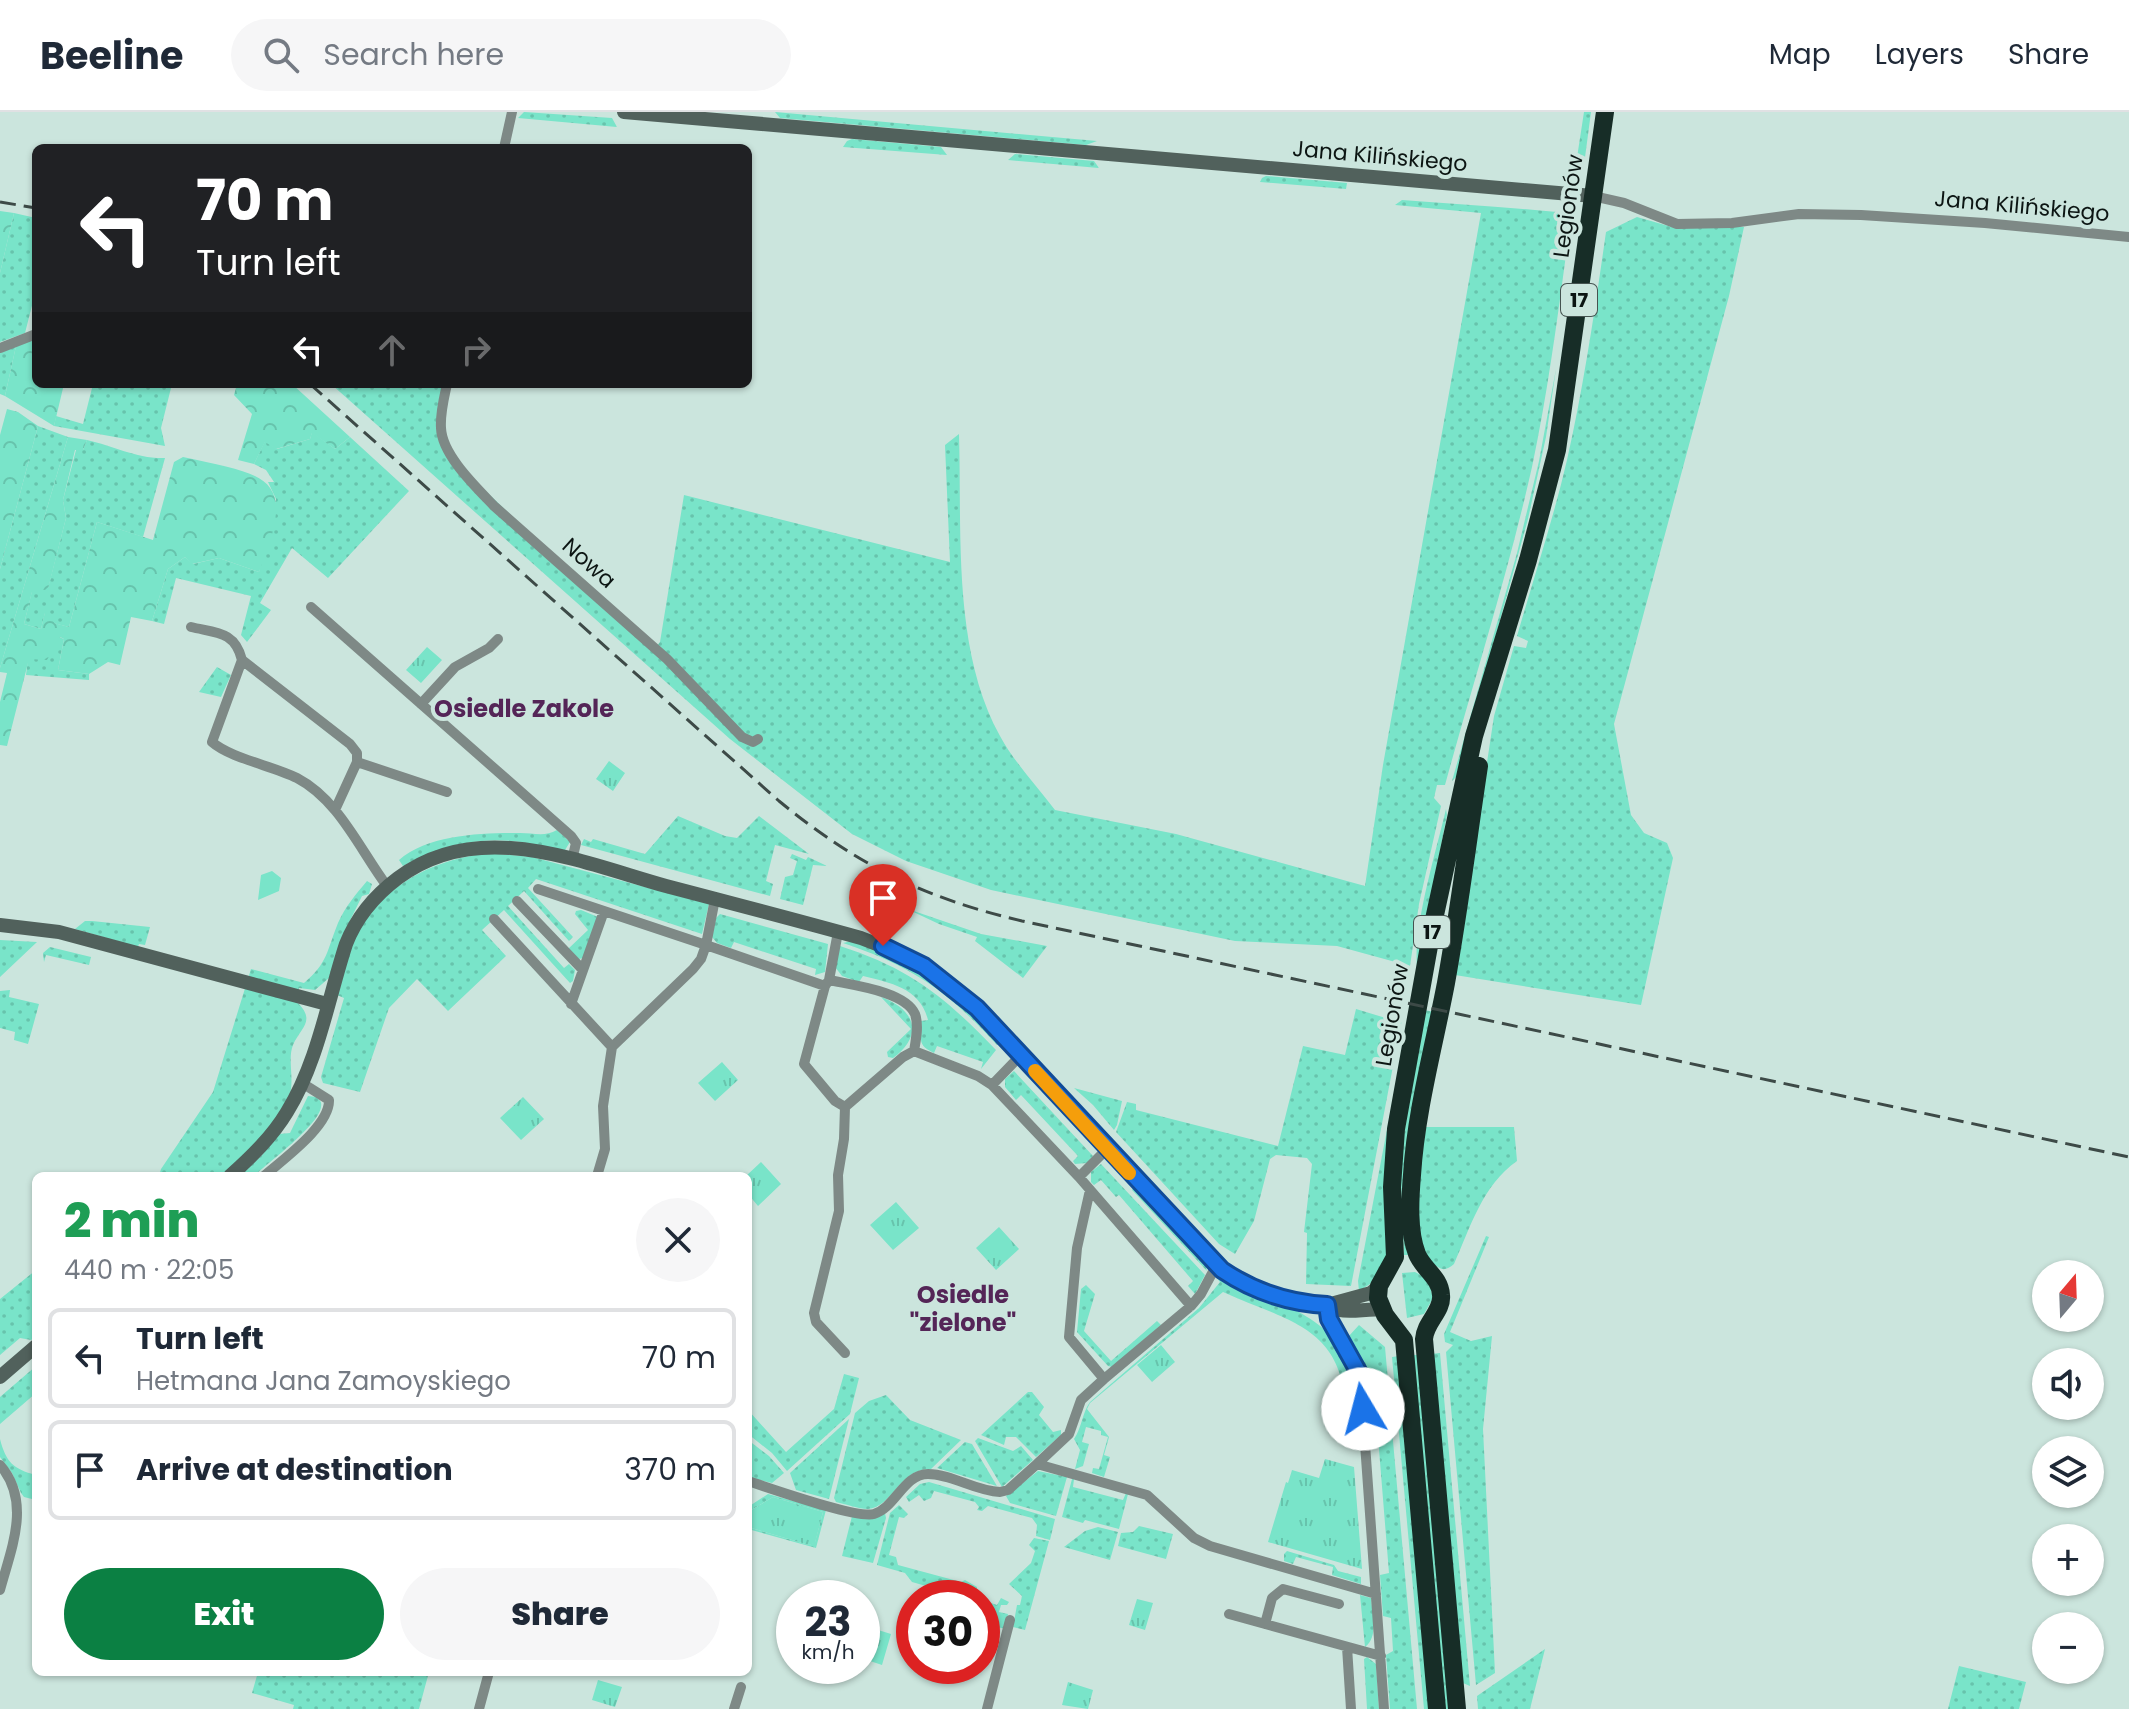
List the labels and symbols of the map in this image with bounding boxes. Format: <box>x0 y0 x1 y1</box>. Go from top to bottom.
street label: Jana Kilińskiego <box>1291 133 1469 179</box>
street label: Legionów <box>1545 152 1591 260</box>
street label: Jana Kilińskiego <box>1933 183 2111 229</box>
road number: 17 <box>1561 284 1597 316</box>
street label: Nowa <box>555 531 623 595</box>
district label: Osiedle Zakole <box>434 692 614 725</box>
pin <box>849 864 917 946</box>
road number: 17 <box>1414 916 1450 948</box>
street label: Legionów <box>1368 961 1416 1069</box>
north arrow <box>2032 1260 2104 1332</box>
district label: Osiedle "zielone" <box>910 1278 1016 1339</box>
position arrow <box>1321 1367 1405 1451</box>
speed limit sign: 30 <box>896 1580 1000 1684</box>

